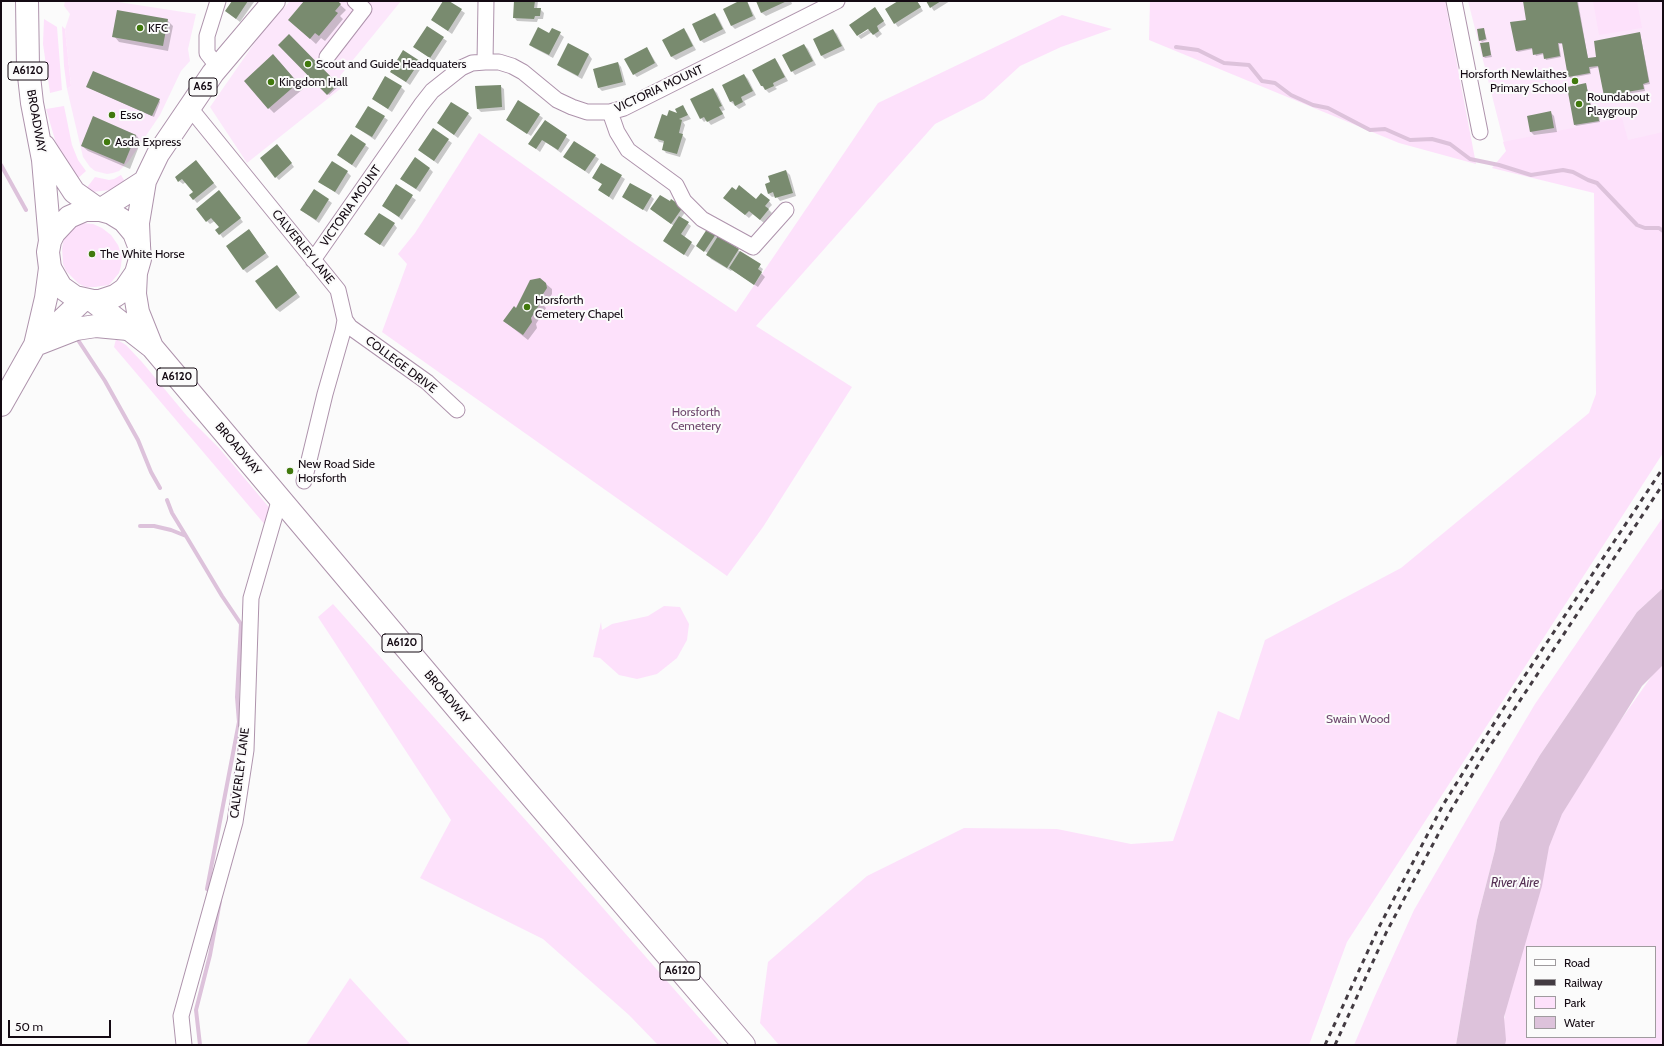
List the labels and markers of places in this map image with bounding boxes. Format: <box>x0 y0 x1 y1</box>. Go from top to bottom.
place label: KFC <box>148 21 168 35</box>
marker: KFC <box>135 23 145 33</box>
place label: Scout and Guide Headquaters <box>316 57 467 71</box>
marker: Scout and Guide Headquaters <box>303 59 313 69</box>
place label: Horsforth Newlaithes Primary School <box>1460 67 1567 95</box>
place label: Kingdom Hall <box>279 75 348 89</box>
marker: Horsforth Newlaithes Primary School <box>1570 76 1580 86</box>
marker: Kingdom Hall <box>266 77 276 87</box>
place label: Roundabout Playgroup <box>1587 90 1650 118</box>
marker: Roundabout Playgroup <box>1574 99 1584 109</box>
place label: Esso <box>120 108 143 122</box>
marker: Esso <box>107 110 117 120</box>
place label: Asda Express <box>115 135 181 149</box>
marker: Asda Express <box>102 137 112 147</box>
place label: The White Horse <box>100 247 185 261</box>
marker: The White Horse <box>87 249 97 259</box>
place label: Horsforth Cemetery Chapel <box>535 293 623 321</box>
marker: Horsforth Cemetery Chapel <box>522 302 532 312</box>
place label: New Road Side Horsforth <box>298 457 375 485</box>
marker: New Road Side Horsforth <box>285 466 295 476</box>

